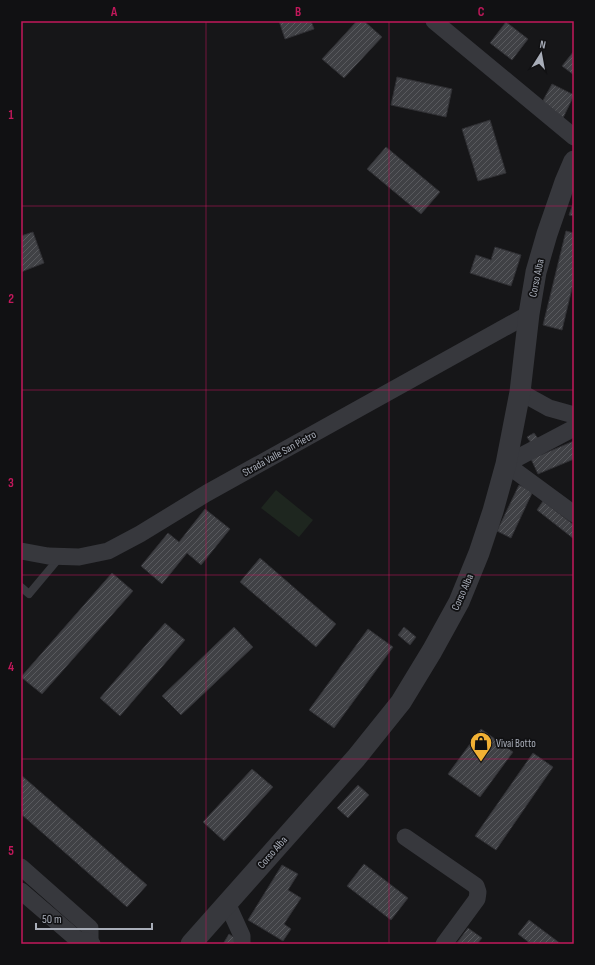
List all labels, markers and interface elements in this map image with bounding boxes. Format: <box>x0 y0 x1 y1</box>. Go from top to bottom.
text: A <box>110 4 118 20</box>
text: B <box>295 4 301 20</box>
text: C <box>478 4 485 20</box>
north arrow <box>521 34 561 74</box>
text: N <box>539 38 547 52</box>
text: 1 <box>8 107 14 123</box>
street label: Corso Alba <box>526 258 547 298</box>
text: 2 <box>8 291 14 307</box>
street label: Strada Valle San Pietro <box>240 428 319 479</box>
text: 3 <box>8 475 14 491</box>
street label: Corso Alba <box>449 572 476 613</box>
text: 4 <box>8 659 14 675</box>
shop icon: Vivai Botto <box>468 730 494 763</box>
place label: Vivai Botto <box>496 737 536 750</box>
street label: Corso Alba <box>255 833 290 871</box>
text: 5 <box>8 843 14 859</box>
scale bar <box>36 905 152 931</box>
text: 50 m <box>42 912 62 927</box>

